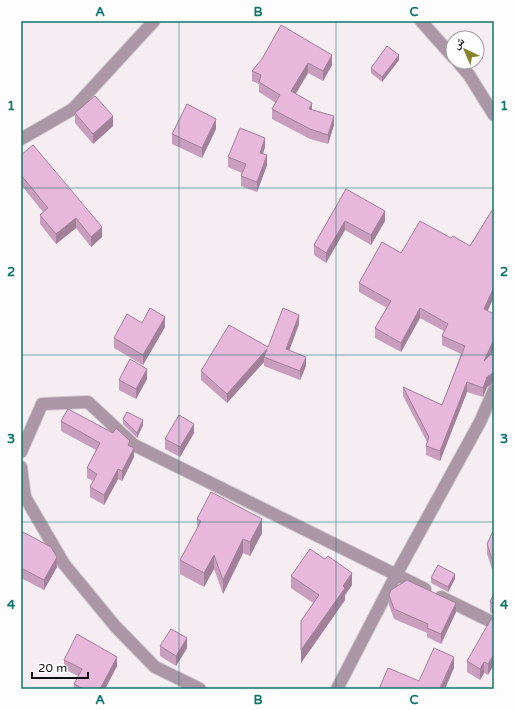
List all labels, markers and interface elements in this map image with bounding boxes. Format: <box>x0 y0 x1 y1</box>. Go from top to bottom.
text: A <box>95 4 105 20</box>
text: B <box>253 4 263 20</box>
text: C <box>409 4 419 20</box>
north arrow <box>445 30 485 70</box>
text: ش <box>450 34 468 53</box>
text: 1 <box>7 98 15 114</box>
text: 1 <box>500 98 508 114</box>
text: 2 <box>7 264 15 280</box>
text: 2 <box>500 264 508 280</box>
text: 3 <box>7 431 15 447</box>
text: 3 <box>500 431 508 447</box>
text: 4 <box>7 597 16 613</box>
text: 4 <box>500 597 509 613</box>
scale bar <box>32 654 88 680</box>
text: 20 m <box>38 661 67 675</box>
text: A <box>95 692 105 708</box>
text: B <box>253 692 263 708</box>
text: C <box>409 692 419 708</box>

